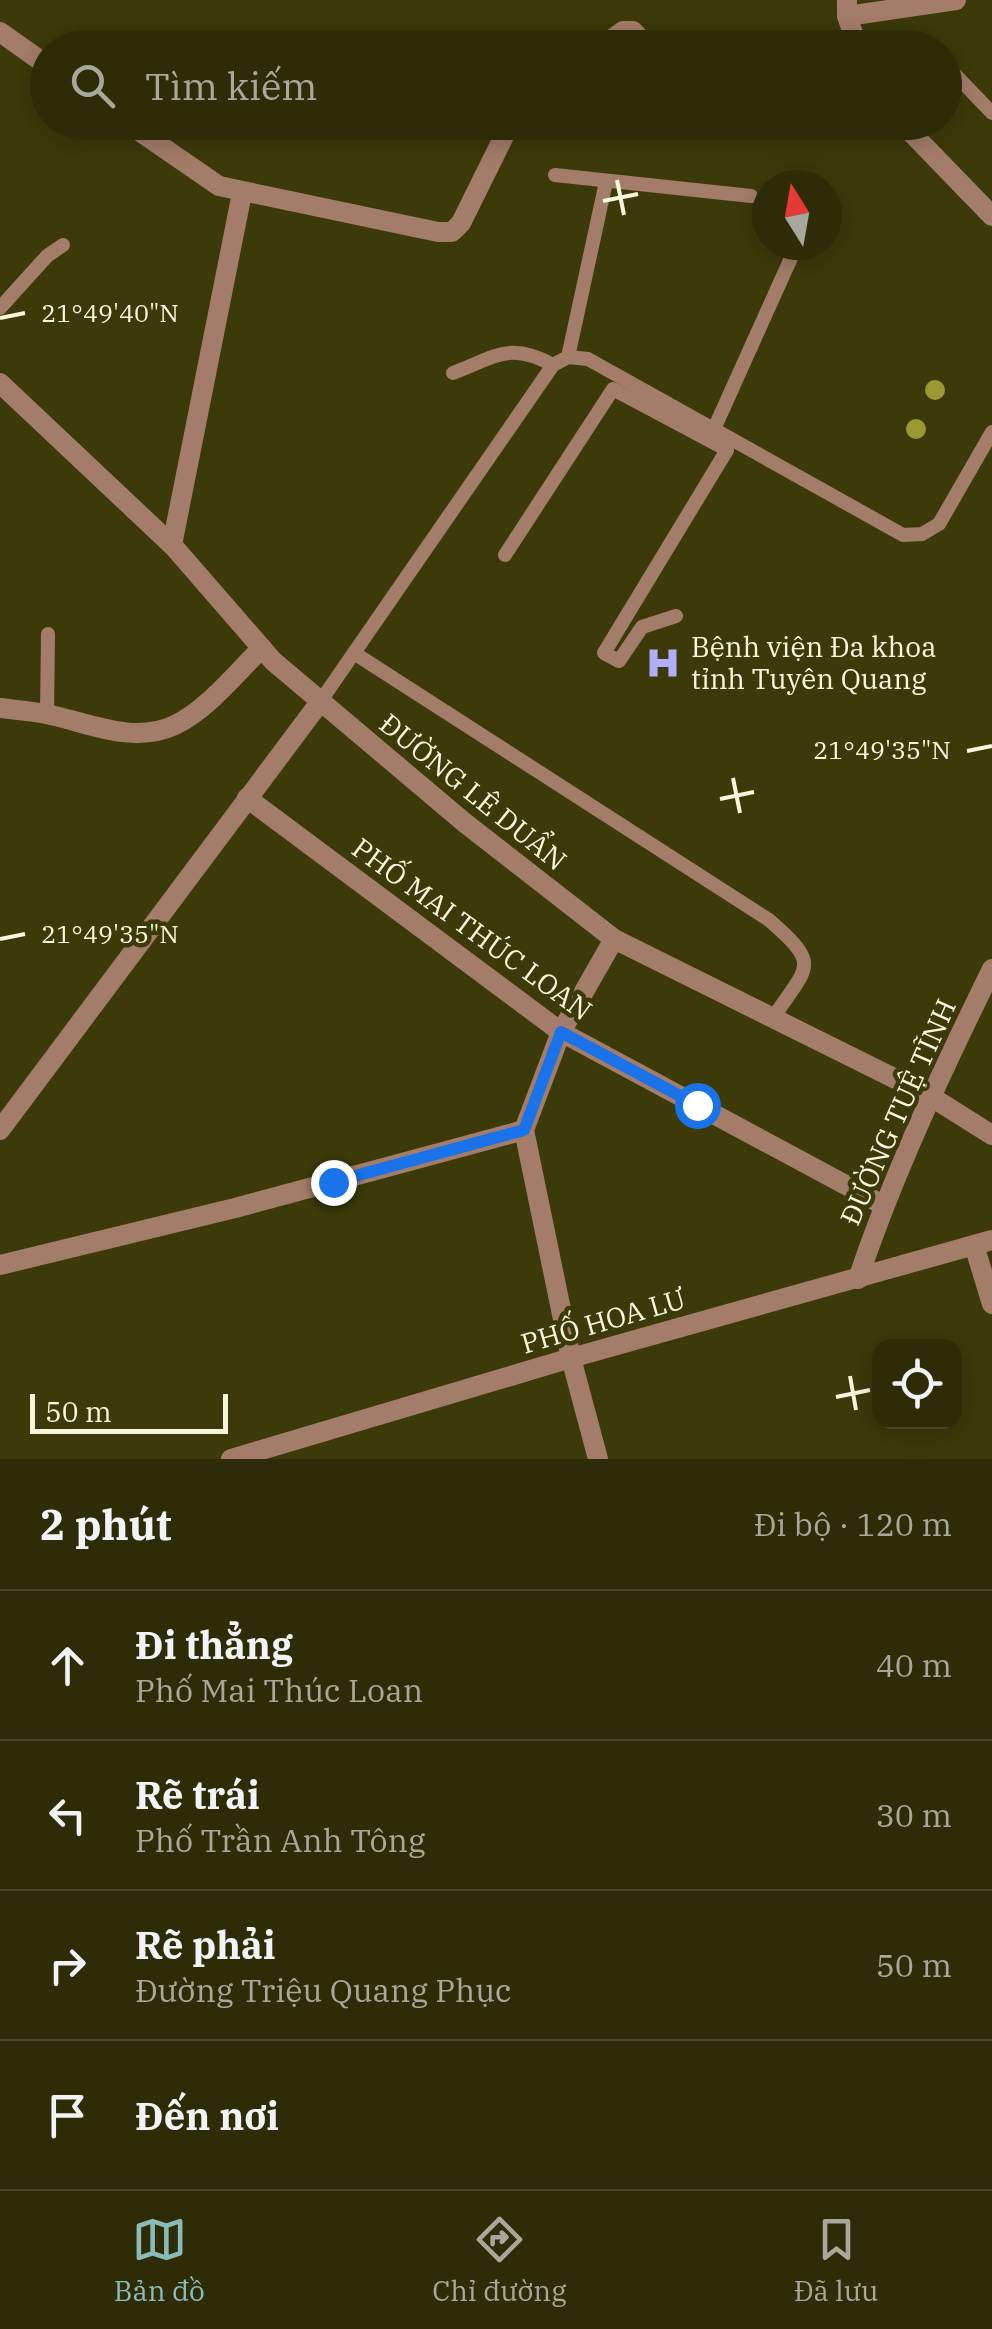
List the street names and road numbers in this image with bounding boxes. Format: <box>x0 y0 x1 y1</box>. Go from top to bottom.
street label: ĐƯỜNG LÊ DUẨN <box>372 704 575 879</box>
street label: PHỐ MAI THÚC LOAN <box>345 827 601 1028</box>
street label: ĐƯỜNG TUỆ TĨNH <box>831 993 964 1231</box>
street label: PHỐ HOA LƯ <box>516 1277 689 1362</box>

